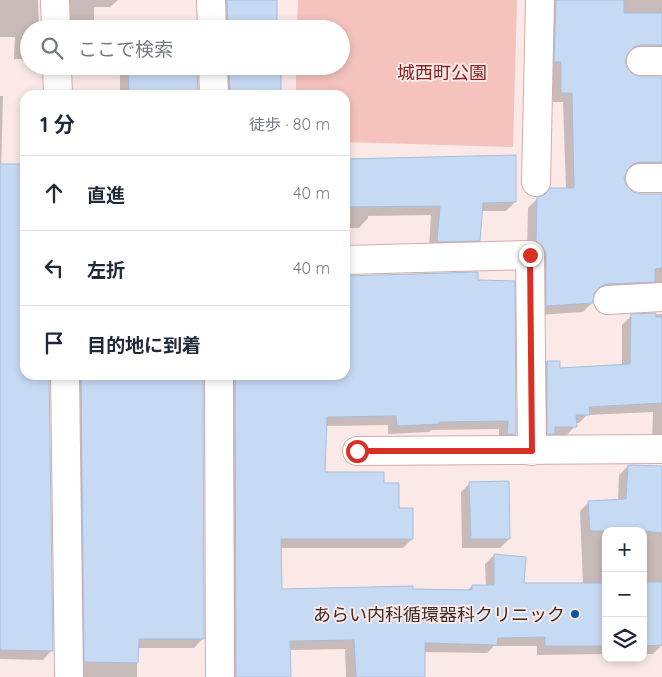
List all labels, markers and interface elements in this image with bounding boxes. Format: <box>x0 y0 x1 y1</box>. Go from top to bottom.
search box <box>20 20 350 75</box>
icon: search <box>38 34 66 62</box>
text: ここで検索 <box>78 37 173 61</box>
park label: 城西町公園 <box>397 61 487 84</box>
text: 1 分 <box>40 111 75 137</box>
text: 徒歩 · 80 m <box>249 114 330 134</box>
icon: ahead <box>40 179 68 207</box>
text: 直進 <box>87 183 125 207</box>
text: 40 m <box>293 183 330 203</box>
route end <box>519 244 542 267</box>
icon: left <box>40 254 68 282</box>
text: 左折 <box>87 258 125 282</box>
text: 40 m <box>293 258 330 278</box>
icon: arrive <box>40 329 68 357</box>
text: 目的地に到着 <box>87 333 201 357</box>
route start <box>346 440 369 463</box>
map controls <box>602 527 647 662</box>
button: + <box>602 527 647 572</box>
button: − <box>602 572 647 617</box>
place label: あらい内科循環器科クリニック <box>313 603 565 626</box>
marker: あらい内科循環器科クリニック <box>569 608 581 620</box>
button: layers <box>602 617 647 662</box>

